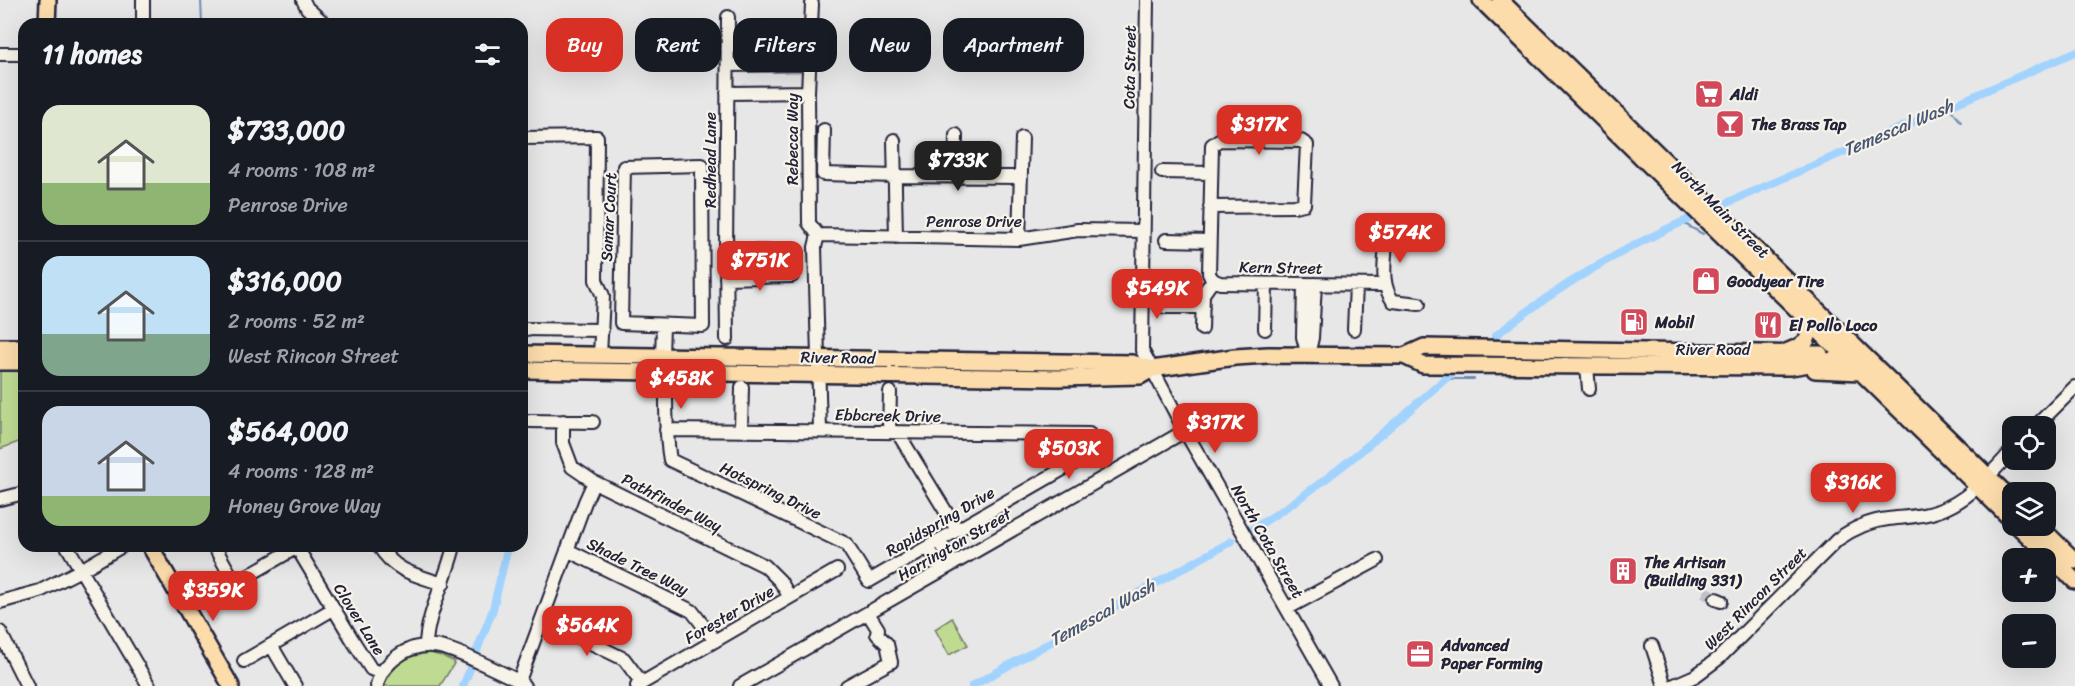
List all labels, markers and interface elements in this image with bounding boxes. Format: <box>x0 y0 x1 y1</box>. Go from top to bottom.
chip: Buy <box>546 18 623 72</box>
chip: Rent <box>635 18 721 72</box>
chip: Filters <box>733 18 837 72</box>
chip: New <box>849 18 931 72</box>
chip: Apartment <box>943 18 1084 72</box>
street label: Cota Street <box>1114 25 1145 109</box>
text: 11 homes <box>42 31 142 77</box>
icon: filters <box>471 38 504 71</box>
supermarket icon: Aldi <box>1693 78 1725 110</box>
place label: Aldi <box>1729 80 1759 109</box>
water label: Temescal Wash <box>1838 90 1960 166</box>
street label: Rebecca Way <box>778 92 807 185</box>
pin: $317K <box>1217 105 1301 156</box>
text: $733,000 <box>228 107 345 153</box>
text: $317K <box>1231 107 1287 142</box>
bar icon: The Brass Tap <box>1714 108 1746 140</box>
place label: The Brass Tap <box>1751 110 1847 139</box>
street label: Redhead Lane <box>696 112 725 208</box>
icon: home <box>90 129 162 201</box>
pin: $733K <box>916 141 1000 192</box>
text: $733K <box>929 143 988 178</box>
text: 4 rooms · 108 m² <box>228 153 375 188</box>
street label: North Main Street <box>1665 153 1777 265</box>
street label: Samar Court <box>592 172 625 262</box>
text: Penrose Drive <box>228 188 348 223</box>
street label: Penrose Drive <box>926 207 1022 236</box>
pin: $574K <box>1358 213 1442 264</box>
text: $574K <box>1369 215 1431 250</box>
pin: $751K <box>718 241 802 292</box>
text: $751K <box>731 243 789 278</box>
street label: Kern Street <box>1239 252 1323 283</box>
text: $316,000 <box>228 258 342 304</box>
shop icon: Goodyear Tire <box>1690 265 1722 297</box>
place label: Goodyear Tire <box>1726 267 1824 296</box>
pin: $549K <box>1115 269 1199 320</box>
text: $549K <box>1126 271 1188 306</box>
icon: home <box>90 280 162 352</box>
text: 2 rooms · 52 m² <box>228 304 365 339</box>
fuel station icon: Mobil <box>1618 306 1650 338</box>
place label: Mobil <box>1654 308 1695 337</box>
restaurant icon: El Pollo Loco <box>1752 309 1784 341</box>
place label: El Pollo Loco <box>1789 311 1878 340</box>
street label: River Road <box>1676 335 1752 364</box>
text: West Rincon Street <box>228 339 399 374</box>
street label: River Road <box>800 342 877 373</box>
pin: $458K <box>639 359 723 410</box>
text: $458K <box>650 361 712 396</box>
street label: Ebbcreek Drive <box>835 400 941 431</box>
pin: $317K <box>1173 403 1257 454</box>
text: $317K <box>1187 405 1243 440</box>
text: $564,000 <box>228 408 349 454</box>
map controls <box>2002 416 2056 668</box>
button: locate <box>2002 416 2056 470</box>
pin: $503K <box>1027 429 1111 480</box>
icon: home <box>90 430 162 502</box>
text: $503K <box>1038 431 1100 466</box>
street label: Hotspring Drive <box>715 453 827 528</box>
text: 4 rooms · 128 m² <box>228 454 374 489</box>
pin: $316K <box>1811 463 1895 514</box>
street label: Pathfinder Way <box>616 465 728 541</box>
text: $316K <box>1825 465 1881 500</box>
street label: Rapidspring Drive <box>880 478 1000 565</box>
street label: North Cota Street <box>1223 479 1312 604</box>
button: layers <box>2002 482 2056 536</box>
text: Honey Grove Way <box>228 489 381 524</box>
street label: Harrington Street <box>892 500 1017 589</box>
street label: Shade Tree Way <box>582 529 694 604</box>
street label: West Rincon Street <box>1697 540 1814 657</box>
place label: The Artisan (Building 331) <box>1644 548 1743 595</box>
button: + <box>2002 548 2056 602</box>
building icon: The Artisan (Building 331) <box>1607 555 1639 587</box>
water label: Temescal Wash <box>1043 570 1162 655</box>
pin: $359K <box>171 571 255 622</box>
text: $359K <box>182 573 244 608</box>
street label: Clover Lane <box>326 577 393 661</box>
street label: Forester Drive <box>679 577 780 652</box>
pin: $564K <box>545 606 629 657</box>
text: $564K <box>556 608 618 643</box>
button: − <box>2002 614 2056 668</box>
place label: Advanced Paper Forming <box>1440 631 1543 678</box>
office icon: Advanced Paper Forming <box>1404 638 1436 670</box>

